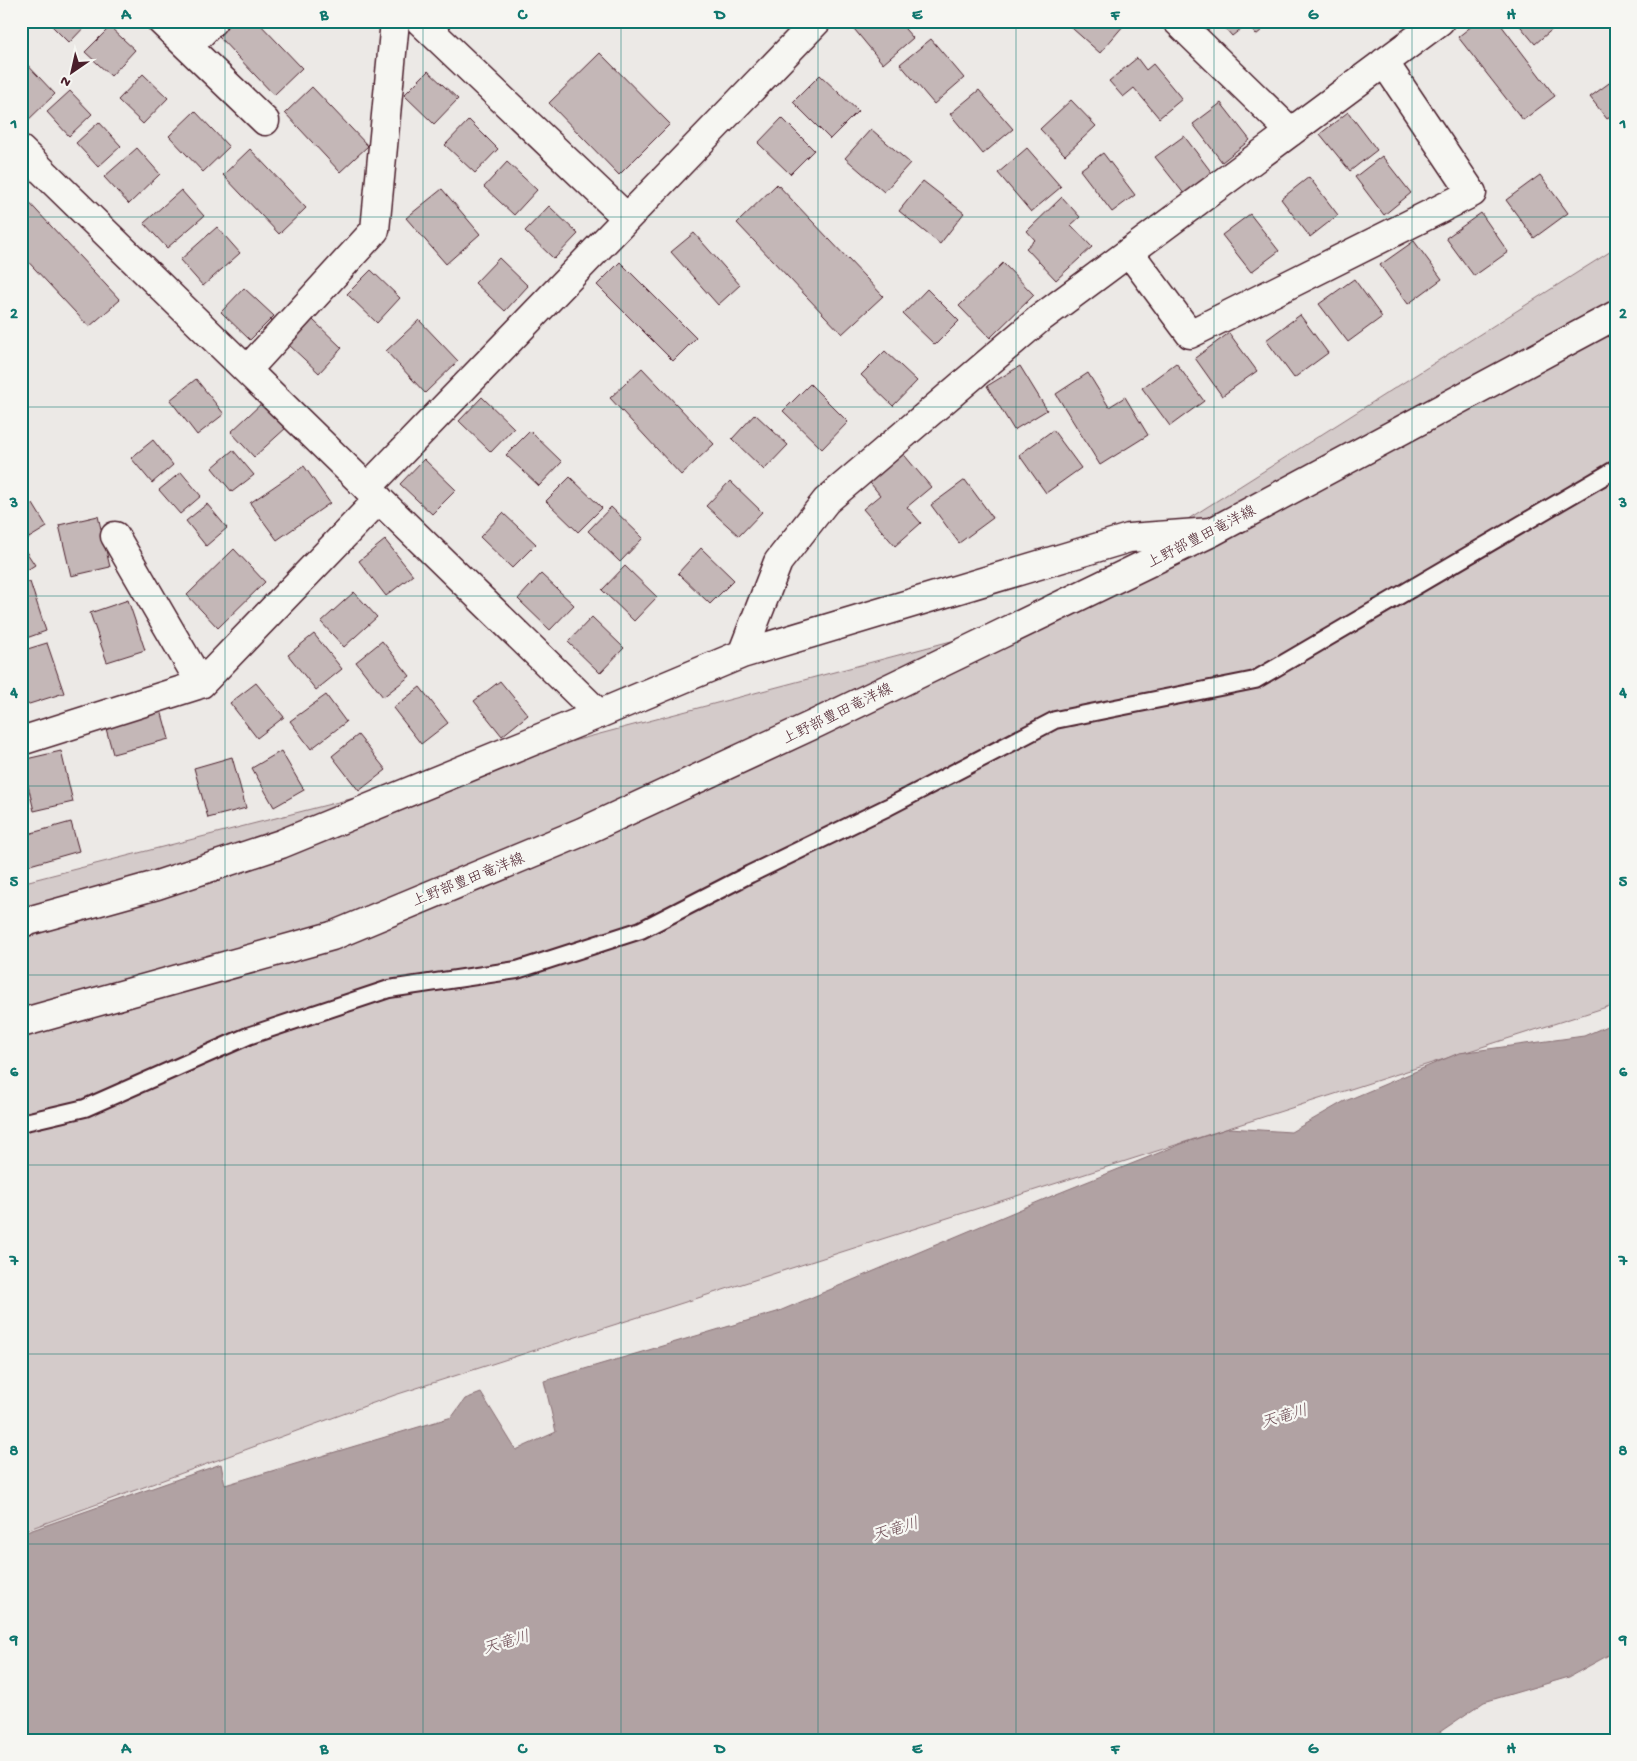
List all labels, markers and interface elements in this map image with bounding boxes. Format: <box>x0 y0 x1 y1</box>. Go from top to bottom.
text: A <box>120 7 132 26</box>
text: B <box>319 7 329 26</box>
text: C <box>517 7 528 26</box>
text: D <box>713 7 726 26</box>
text: E <box>912 7 923 26</box>
text: F <box>1110 7 1121 26</box>
text: G <box>1308 7 1319 26</box>
text: H <box>1506 7 1516 26</box>
north arrow <box>48 48 98 98</box>
text: N <box>58 71 75 90</box>
text: 1 <box>10 116 17 135</box>
text: 1 <box>1619 116 1626 135</box>
text: 2 <box>10 306 18 325</box>
text: 2 <box>1619 306 1627 325</box>
text: 3 <box>9 495 18 514</box>
text: 3 <box>1618 495 1627 514</box>
street label: 上野部豊田竜洋線 <box>1144 502 1259 573</box>
street label: 上野部豊田竜洋線 <box>780 680 896 749</box>
text: 4 <box>9 685 18 704</box>
text: 4 <box>1618 685 1627 704</box>
street label: 上野部豊田竜洋線 <box>409 849 528 912</box>
text: 5 <box>10 874 19 893</box>
text: 5 <box>1619 874 1628 893</box>
text: 6 <box>10 1064 19 1083</box>
text: 6 <box>1619 1064 1628 1083</box>
text: 7 <box>9 1253 19 1272</box>
text: 7 <box>1618 1253 1628 1272</box>
water label: 天竜川 <box>1259 1401 1311 1434</box>
text: 8 <box>10 1443 19 1462</box>
text: 8 <box>1619 1443 1628 1462</box>
water label: 天竜川 <box>870 1514 922 1547</box>
water label: 天竜川 <box>481 1627 533 1660</box>
text: 9 <box>9 1632 18 1651</box>
text: 9 <box>1618 1632 1627 1651</box>
text: A <box>120 1741 132 1760</box>
text: B <box>319 1741 329 1760</box>
text: C <box>517 1741 528 1760</box>
text: D <box>713 1741 726 1760</box>
text: E <box>912 1741 923 1760</box>
text: F <box>1110 1741 1121 1760</box>
text: G <box>1308 1741 1319 1760</box>
text: H <box>1506 1741 1516 1760</box>

